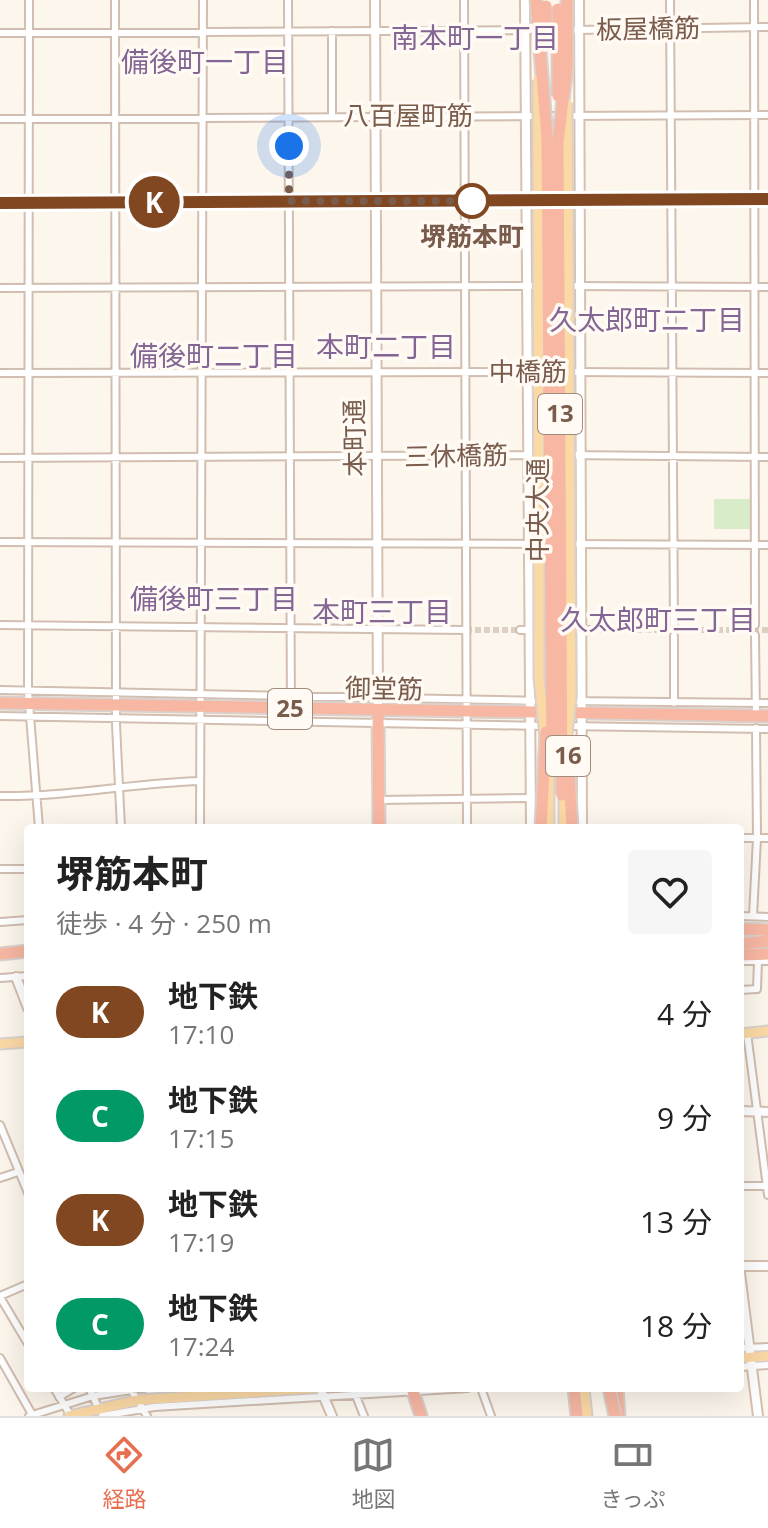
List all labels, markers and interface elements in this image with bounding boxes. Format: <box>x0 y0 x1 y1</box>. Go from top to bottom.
street label: 板屋橋筋 <box>596 9 700 47</box>
district label: 南本町一丁目 <box>391 18 559 56</box>
district label: 備後町一丁目 <box>121 42 289 80</box>
street label: 八百屋町筋 <box>343 97 473 133</box>
your location <box>269 126 309 166</box>
line badge: K <box>128 176 180 228</box>
text: K <box>145 183 163 221</box>
marker: 堺筋本町 <box>455 184 489 218</box>
place label: 堺筋本町 <box>420 218 524 254</box>
district label: 久太郎町二丁目 <box>549 300 745 338</box>
district label: 本町二丁目 <box>316 327 456 365</box>
district label: 備後町二丁目 <box>130 336 298 374</box>
street label: 中橋筋 <box>489 353 567 389</box>
road number: 13 <box>538 394 582 434</box>
street label: 本町通 <box>335 399 373 477</box>
street label: 三休橋筋 <box>404 436 508 474</box>
street label: 中央大通 <box>519 458 555 562</box>
district label: 備後町三丁目 <box>130 579 298 617</box>
district label: 本町三丁目 <box>312 592 452 630</box>
district label: 久太郎町三丁目 <box>560 600 756 638</box>
street label: 御堂筋 <box>345 669 423 707</box>
road number: 25 <box>268 689 312 729</box>
road number: 16 <box>546 736 590 776</box>
text: 堺筋本町 <box>56 847 208 899</box>
button: heart <box>628 850 712 934</box>
text: 徒歩 · 4 分 · 250 m <box>56 905 272 941</box>
text: 地下鉄 <box>168 975 258 1016</box>
text: K <box>91 993 109 1031</box>
text: 4 分 <box>657 993 712 1034</box>
text: 17:10 <box>168 1016 234 1052</box>
text: 地下鉄 <box>168 1079 258 1120</box>
text: C <box>91 1097 109 1135</box>
text: 9 分 <box>657 1097 712 1138</box>
text: 17:15 <box>168 1120 234 1156</box>
text: 地下鉄 <box>168 1183 258 1224</box>
text: K <box>91 1201 109 1239</box>
text: 13 分 <box>640 1201 712 1242</box>
text: 17:19 <box>168 1224 234 1260</box>
text: 地下鉄 <box>168 1287 258 1328</box>
text: C <box>91 1305 109 1343</box>
text: 18 分 <box>640 1305 712 1346</box>
text: 17:24 <box>168 1328 234 1364</box>
tab: 経路 <box>102 1433 146 1513</box>
tab: 地図 <box>351 1433 395 1513</box>
tab: きっぷ <box>600 1433 666 1513</box>

